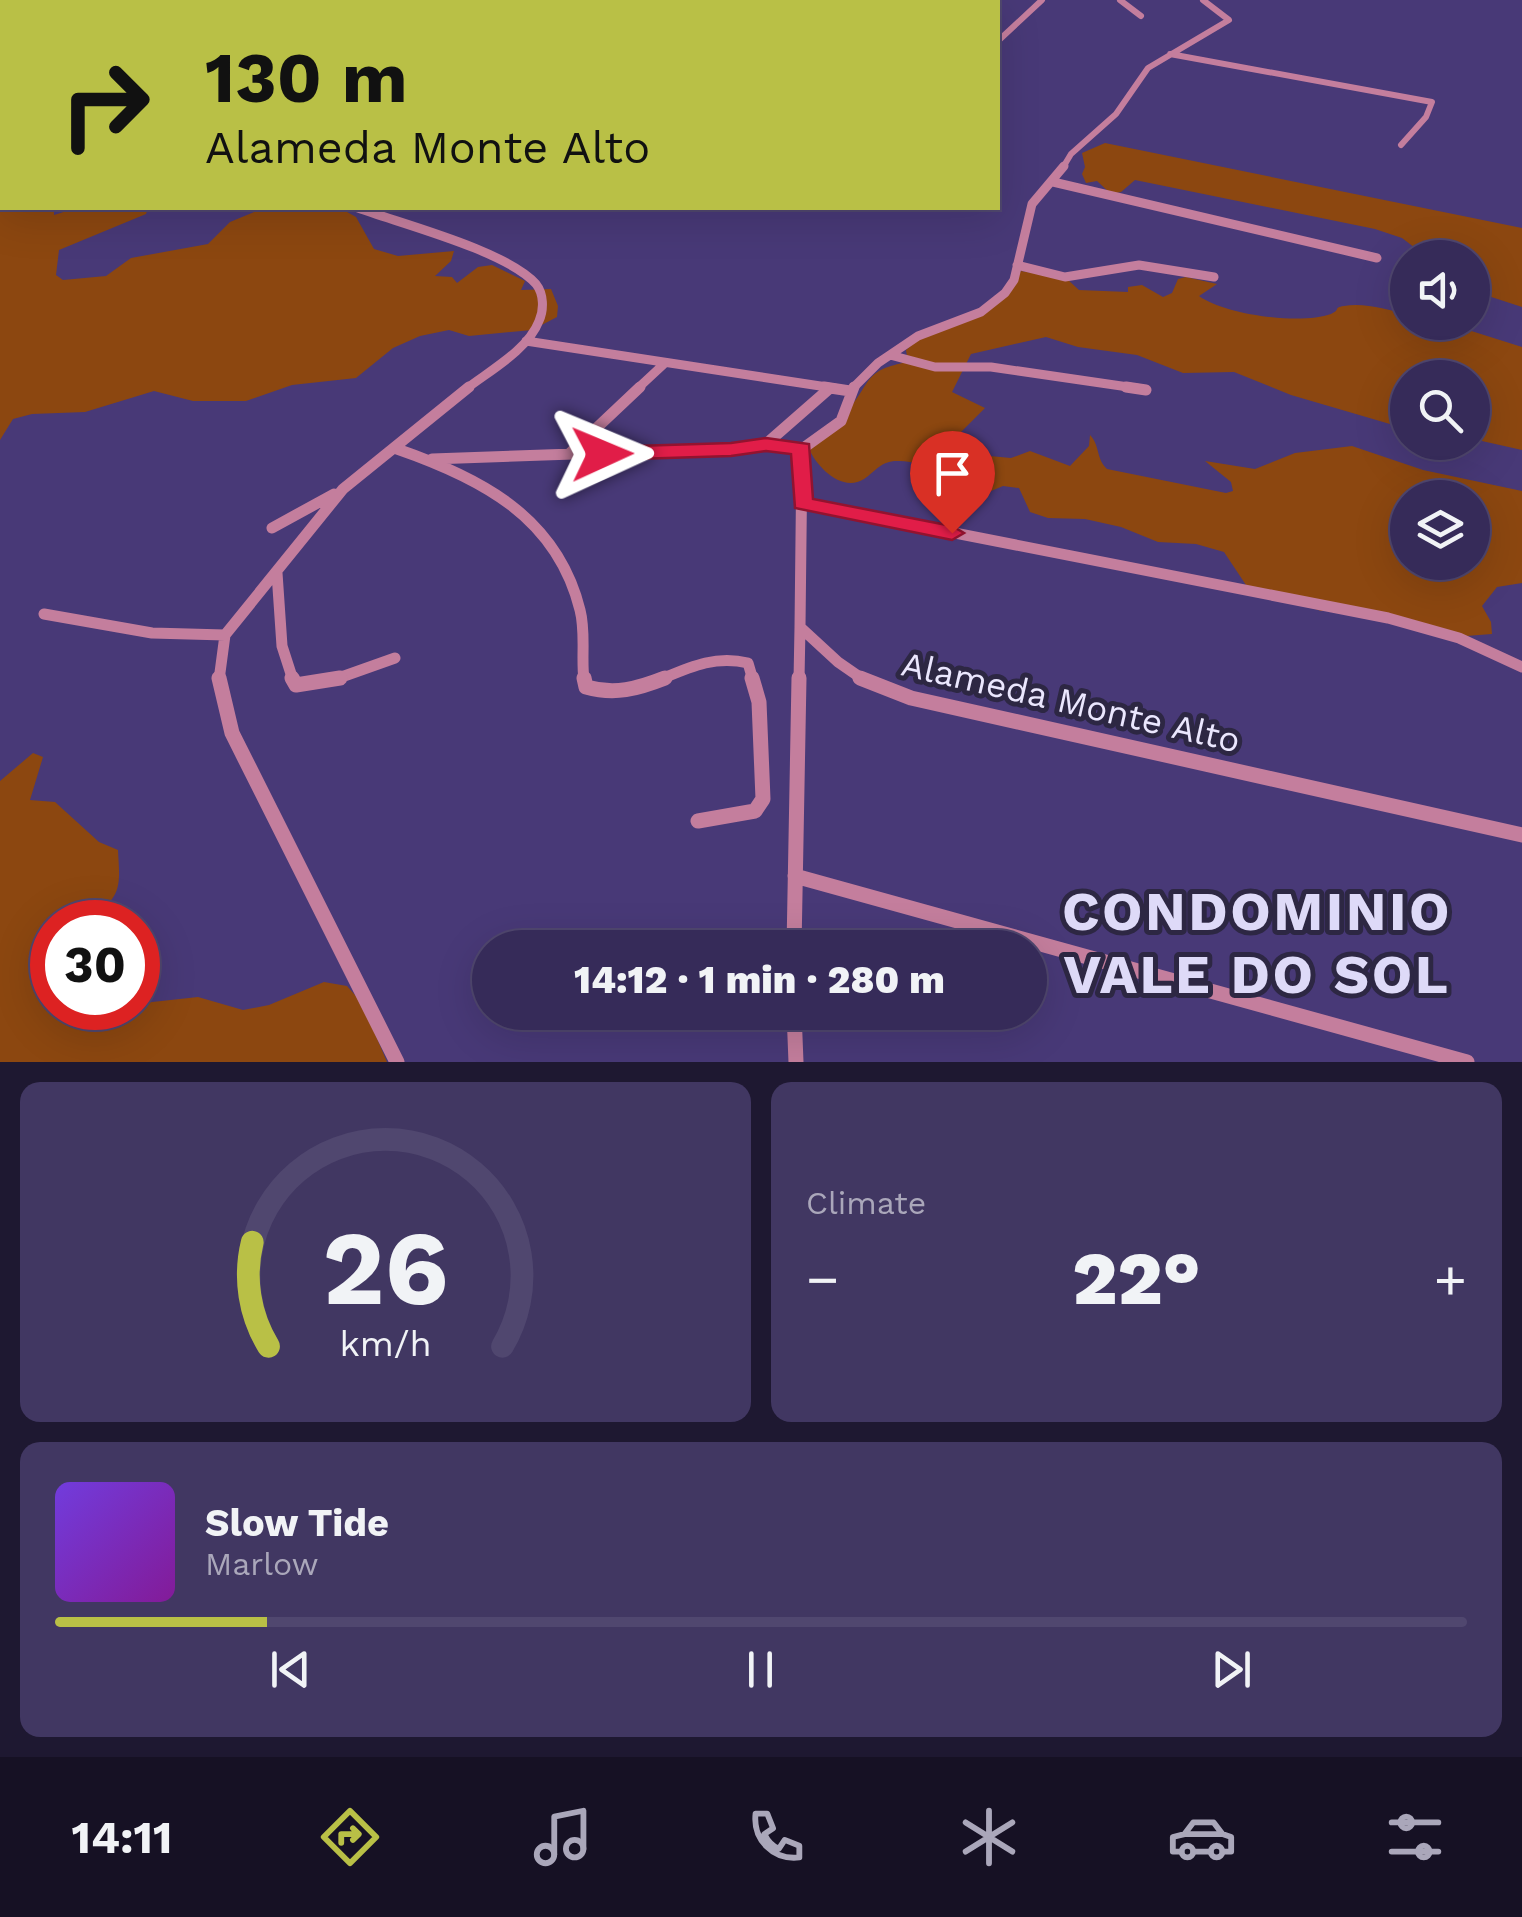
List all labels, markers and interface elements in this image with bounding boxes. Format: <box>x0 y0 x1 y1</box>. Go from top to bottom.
text: 130 m <box>205 37 408 119</box>
icon: right <box>40 40 170 170</box>
text: Alameda Monte Alto <box>205 121 650 174</box>
map controls <box>1390 240 1490 580</box>
button: sound <box>1390 240 1490 340</box>
button: search <box>1390 360 1490 460</box>
position arrow <box>550 402 654 506</box>
pin <box>910 431 995 534</box>
icon: arrive <box>925 446 980 501</box>
button: layers <box>1390 480 1490 580</box>
street label: Alameda Monte Alto <box>898 643 1244 761</box>
district label: CONDOMINIO VALE DO SOL <box>1062 879 1452 1006</box>
speed limit sign: 30 <box>30 900 160 1030</box>
text: 14:12 · 1 min · 280 m <box>574 958 945 1002</box>
text: Climate <box>806 1184 926 1222</box>
text: 26 <box>322 1207 449 1329</box>
text: 22° <box>1072 1234 1201 1322</box>
text: − <box>806 1247 839 1311</box>
text: + <box>1434 1247 1467 1311</box>
text: km/h <box>339 1323 432 1365</box>
text: Slow Tide <box>205 1501 389 1545</box>
text: Marlow <box>205 1545 319 1583</box>
icon: previous <box>263 1642 318 1697</box>
icon: pause <box>733 1642 788 1697</box>
icon: next <box>1204 1642 1259 1697</box>
icon: directions <box>315 1802 385 1872</box>
icon: music <box>528 1802 598 1872</box>
icon: phone <box>741 1802 811 1872</box>
icon: climate <box>954 1802 1024 1872</box>
icon: car <box>1167 1802 1237 1872</box>
icon: filters <box>1380 1802 1450 1872</box>
text: 14:11 <box>72 1811 172 1864</box>

